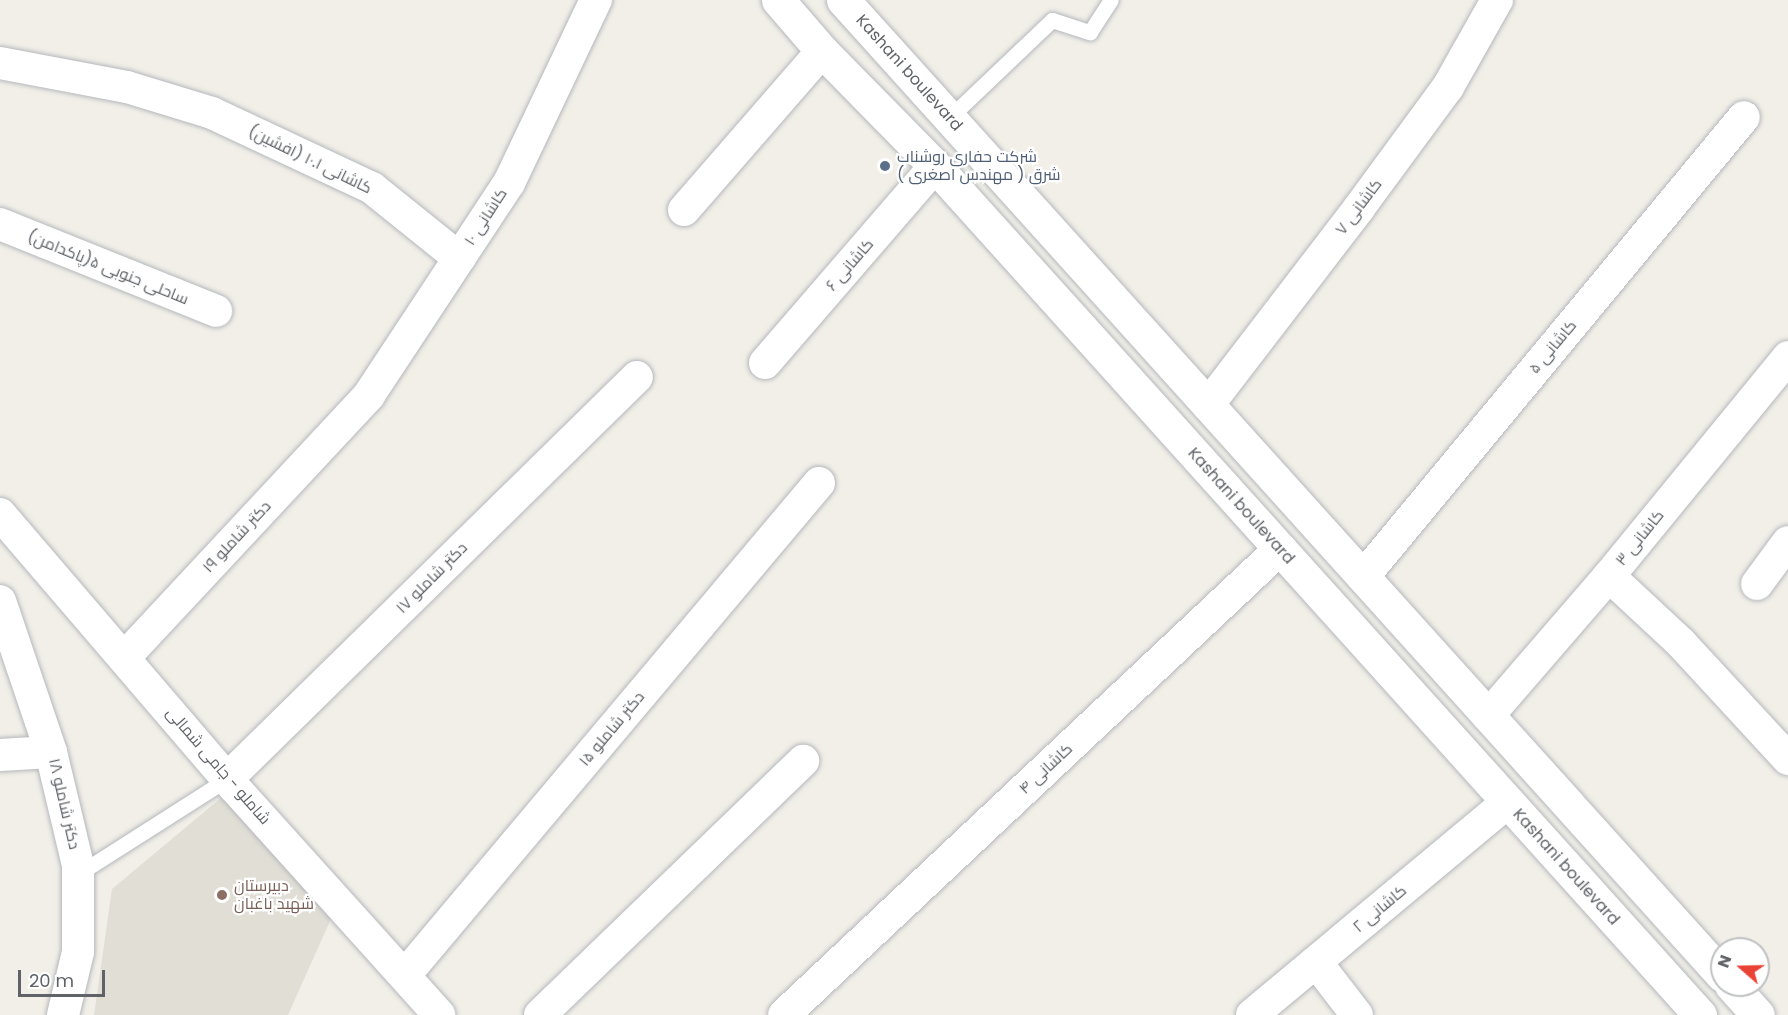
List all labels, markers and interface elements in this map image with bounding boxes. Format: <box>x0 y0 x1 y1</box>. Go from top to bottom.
street label: Kashani boulevard <box>852 11 966 135</box>
street label: کاشانی ۱۰.۱ (افشین) <box>245 122 375 198</box>
place label: شرکت حفاری روشناب شرق ( مهندس اصغری ) <box>897 147 1060 185</box>
marker: شرکت حفاری روشناب شرق ( مهندس اصغری ) <box>878 159 892 173</box>
street label: کاشانی ۷ <box>1332 175 1386 239</box>
street label: کاشانی ۱۰ <box>460 185 512 249</box>
street label: ساحلی جنوبی ۵(پاکدامن) <box>25 227 191 309</box>
street label: کاشانی ۶ <box>822 235 878 295</box>
street label: کاشانی ۵ <box>1525 316 1581 378</box>
street label: Kashani boulevard <box>1184 444 1298 568</box>
street label: دکتر شاملو ۱۹ <box>199 497 275 577</box>
street label: کاشانی ۳ <box>1612 506 1668 570</box>
street label: دکتر شاملو ۱۷ <box>392 538 472 618</box>
street label: دکتر شاملو ۱۵ <box>575 688 649 770</box>
street label: شاملو - جامی شمالی <box>162 703 274 829</box>
street label: کاشانی ۴ <box>1015 739 1077 799</box>
street label: دکتر شاملو ۱۸ <box>44 756 84 852</box>
street label: Kashani boulevard <box>1509 805 1623 929</box>
place label: دبیرستان شهید باغبان <box>234 876 314 914</box>
street label: کاشانی ۲ <box>1349 881 1411 937</box>
marker: دبیرستان شهید باغبان <box>215 888 229 902</box>
north arrow <box>1710 937 1770 997</box>
text: N <box>1712 952 1737 971</box>
scale bar <box>21 958 108 996</box>
text: 20 m <box>29 968 74 993</box>

